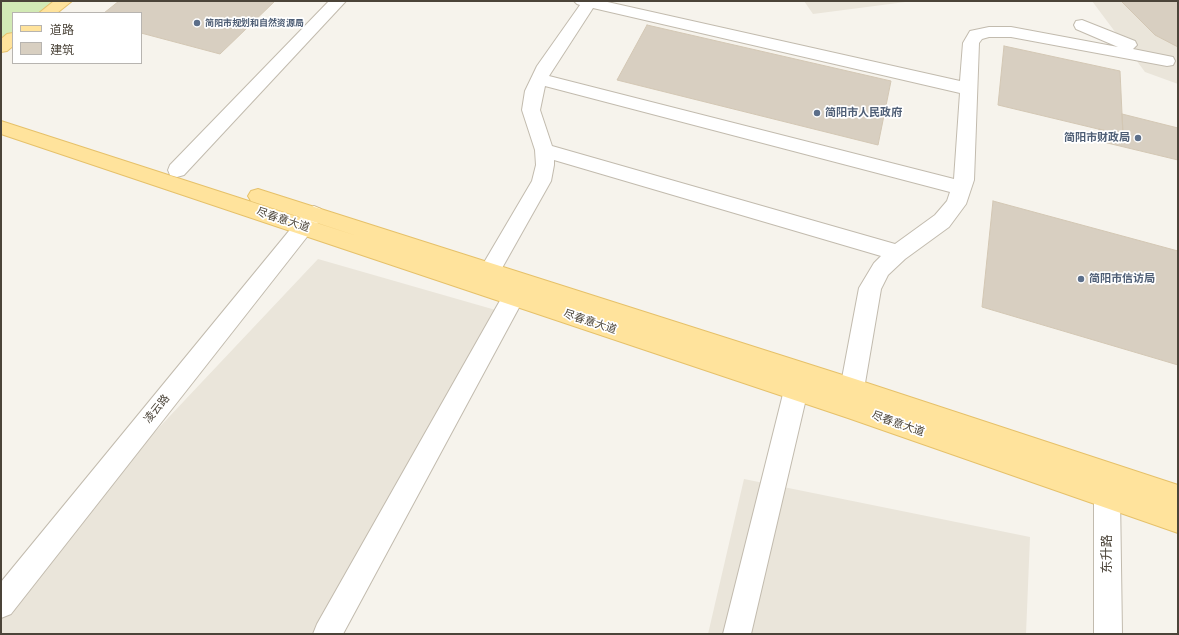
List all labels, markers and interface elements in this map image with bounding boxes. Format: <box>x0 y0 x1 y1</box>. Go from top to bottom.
legend <box>12 12 142 64</box>
marker: 简阳市规划和自然资源局 <box>192 18 202 28</box>
place label: 简阳市规划和自然资源局 <box>205 18 304 28</box>
text: 道路 <box>50 22 74 37</box>
text: 建筑 <box>50 42 74 57</box>
place label: 简阳市人民政府 <box>825 106 902 120</box>
marker: 简阳市人民政府 <box>812 108 822 118</box>
place label: 简阳市财政局 <box>1064 131 1130 145</box>
marker: 简阳市财政局 <box>1133 133 1143 143</box>
street label: 尽春意大道 <box>255 205 311 235</box>
place label: 简阳市信访局 <box>1089 272 1155 286</box>
marker: 简阳市信访局 <box>1076 274 1086 284</box>
street label: 尽春意大道 <box>562 307 618 337</box>
street label: 凌云路 <box>141 392 173 426</box>
street label: 尽春意大道 <box>870 409 926 439</box>
street label: 东升路 <box>1099 535 1115 573</box>

